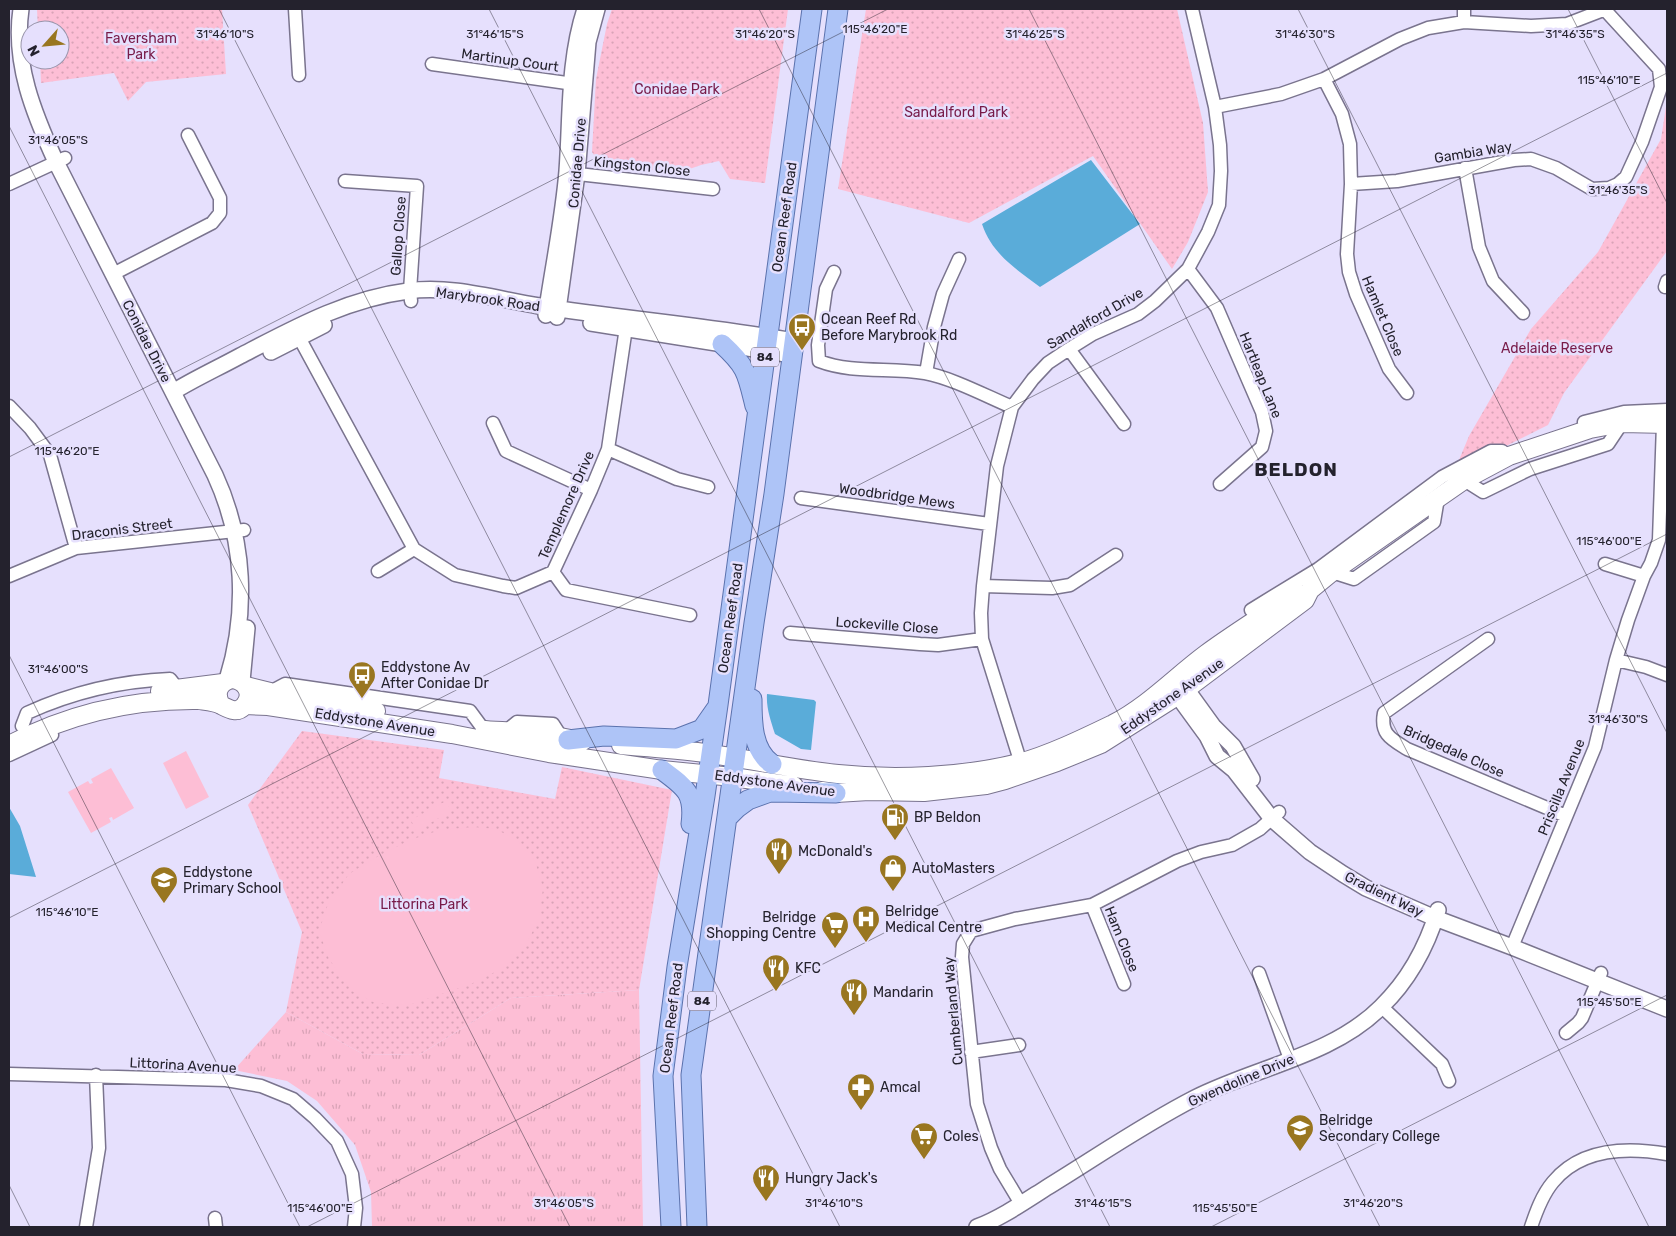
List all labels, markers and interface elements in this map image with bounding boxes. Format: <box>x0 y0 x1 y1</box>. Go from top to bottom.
north arrow <box>20 20 70 70</box>
text: 115°46'20"E <box>843 22 907 36</box>
text: 31°46'10"S <box>196 27 254 41</box>
text: 31°46'15"S <box>466 27 524 41</box>
text: 31°46'20"S <box>735 27 795 41</box>
text: 31°46'25"S <box>1005 27 1065 41</box>
text: 31°46'30"S <box>1275 27 1335 41</box>
text: 31°46'35"S <box>1545 27 1605 41</box>
park label: Faversham Park <box>105 30 177 63</box>
text: N <box>24 42 44 59</box>
street label: Martinup Court <box>460 45 560 76</box>
text: 115°46'10"E <box>1578 73 1640 87</box>
park label: Conidae Park <box>634 81 721 98</box>
park label: Sandalford Park <box>904 104 1009 121</box>
street label: Conidae Drive <box>565 117 590 209</box>
text: 31°46'05"S <box>28 133 88 147</box>
street label: Gambia Way <box>1433 138 1513 167</box>
street label: Kingston Close <box>593 153 691 180</box>
street label: Ocean Reef Road <box>768 161 801 273</box>
text: 31°46'35"S <box>1588 183 1648 197</box>
street label: Gallop Close <box>387 196 410 276</box>
street label: Hamlet Close <box>1358 273 1407 359</box>
street label: Marybrook Road <box>435 284 541 315</box>
street label: Sandalford Drive <box>1044 284 1147 353</box>
street label: Conidae Drive <box>118 297 175 385</box>
place label: Ocean Reef Rd Before Marybrook Rd <box>821 311 957 344</box>
bus stop icon: Ocean Reef Rd Before Marybrook Rd <box>787 312 817 351</box>
street label: Hartleap Lane <box>1236 330 1286 421</box>
park label: Adelaide Reserve <box>1501 340 1613 357</box>
road number: 84 <box>751 348 779 367</box>
text: 115°46'20"E <box>35 444 99 458</box>
street label: Templemore Drive <box>535 448 598 562</box>
district label: BELDON <box>1254 458 1338 481</box>
street label: Woodbridge Mews <box>838 480 956 513</box>
street label: Draconis Street <box>71 515 174 544</box>
text: 115°46'00"E <box>1576 534 1642 548</box>
street label: Ocean Reef Road <box>714 562 747 674</box>
street label: Lockeville Close <box>835 613 939 638</box>
street label: Eddystone Avenue <box>1118 654 1227 738</box>
place label: Eddystone Av After Conidae Dr <box>381 659 489 692</box>
bus stop icon: Eddystone Av After Conidae Dr <box>347 660 377 699</box>
text: 31°46'00"S <box>28 662 88 676</box>
street label: Eddystone Avenue <box>314 705 436 740</box>
text: 31°46'30"S <box>1588 712 1648 726</box>
street label: Bridgedale Close <box>1401 722 1507 781</box>
street label: Priscilla Avenue <box>1534 736 1589 838</box>
street label: Eddystone Avenue <box>714 767 836 800</box>
fuel station icon: BP Beldon <box>880 802 910 841</box>
place label: BP Beldon <box>914 809 981 826</box>
restaurant icon: McDonald's <box>764 836 794 875</box>
place label: McDonald's <box>798 843 872 860</box>
shop icon: AutoMasters <box>878 853 908 892</box>
place label: AutoMasters <box>912 860 995 877</box>
place label: Eddystone Primary School <box>183 864 281 897</box>
school or university icon: Eddystone Primary School <box>149 865 179 904</box>
street label: Gradient Way <box>1342 868 1426 921</box>
park label: Littorina Park <box>380 896 469 913</box>
place label: Belridge Medical Centre <box>885 903 982 936</box>
hospital icon: Belridge Medical Centre <box>851 904 881 943</box>
street label: Ham Close <box>1101 904 1142 975</box>
text: 115°46'10"E <box>36 905 98 919</box>
place label: Belridge Shopping Centre <box>706 909 816 942</box>
supermarket icon: Belridge Shopping Centre <box>820 910 850 949</box>
restaurant icon: KFC <box>761 953 791 992</box>
street label: Cumberland Way <box>940 956 967 1066</box>
place label: KFC <box>795 960 821 977</box>
street label: Ocean Reef Road <box>656 962 687 1074</box>
restaurant icon: Mandarin <box>839 977 869 1016</box>
place label: Mandarin <box>873 984 934 1001</box>
road number: 84 <box>688 991 716 1010</box>
text: 115°45'50"E <box>1576 995 1642 1009</box>
street label: Gwendoline Drive <box>1186 1050 1297 1110</box>
street label: Littorina Avenue <box>129 1054 237 1077</box>
pharmacy icon: Amcal <box>846 1072 876 1111</box>
place label: Amcal <box>880 1079 921 1096</box>
place label: Belridge Secondary College <box>1319 1112 1440 1145</box>
school or university icon: Belridge Secondary College <box>1285 1113 1315 1152</box>
supermarket icon: Coles <box>909 1121 939 1160</box>
place label: Coles <box>943 1128 979 1145</box>
restaurant icon: Hungry Jack's <box>751 1163 781 1202</box>
place label: Hungry Jack's <box>785 1170 878 1187</box>
text: 31°46'05"S <box>534 1196 594 1210</box>
text: 31°46'10"S <box>805 1196 863 1210</box>
text: 31°46'15"S <box>1074 1196 1132 1210</box>
text: 31°46'20"S <box>1343 1196 1403 1210</box>
text: 115°46'00"E <box>287 1201 353 1215</box>
text: 115°45'50"E <box>1192 1201 1258 1215</box>

